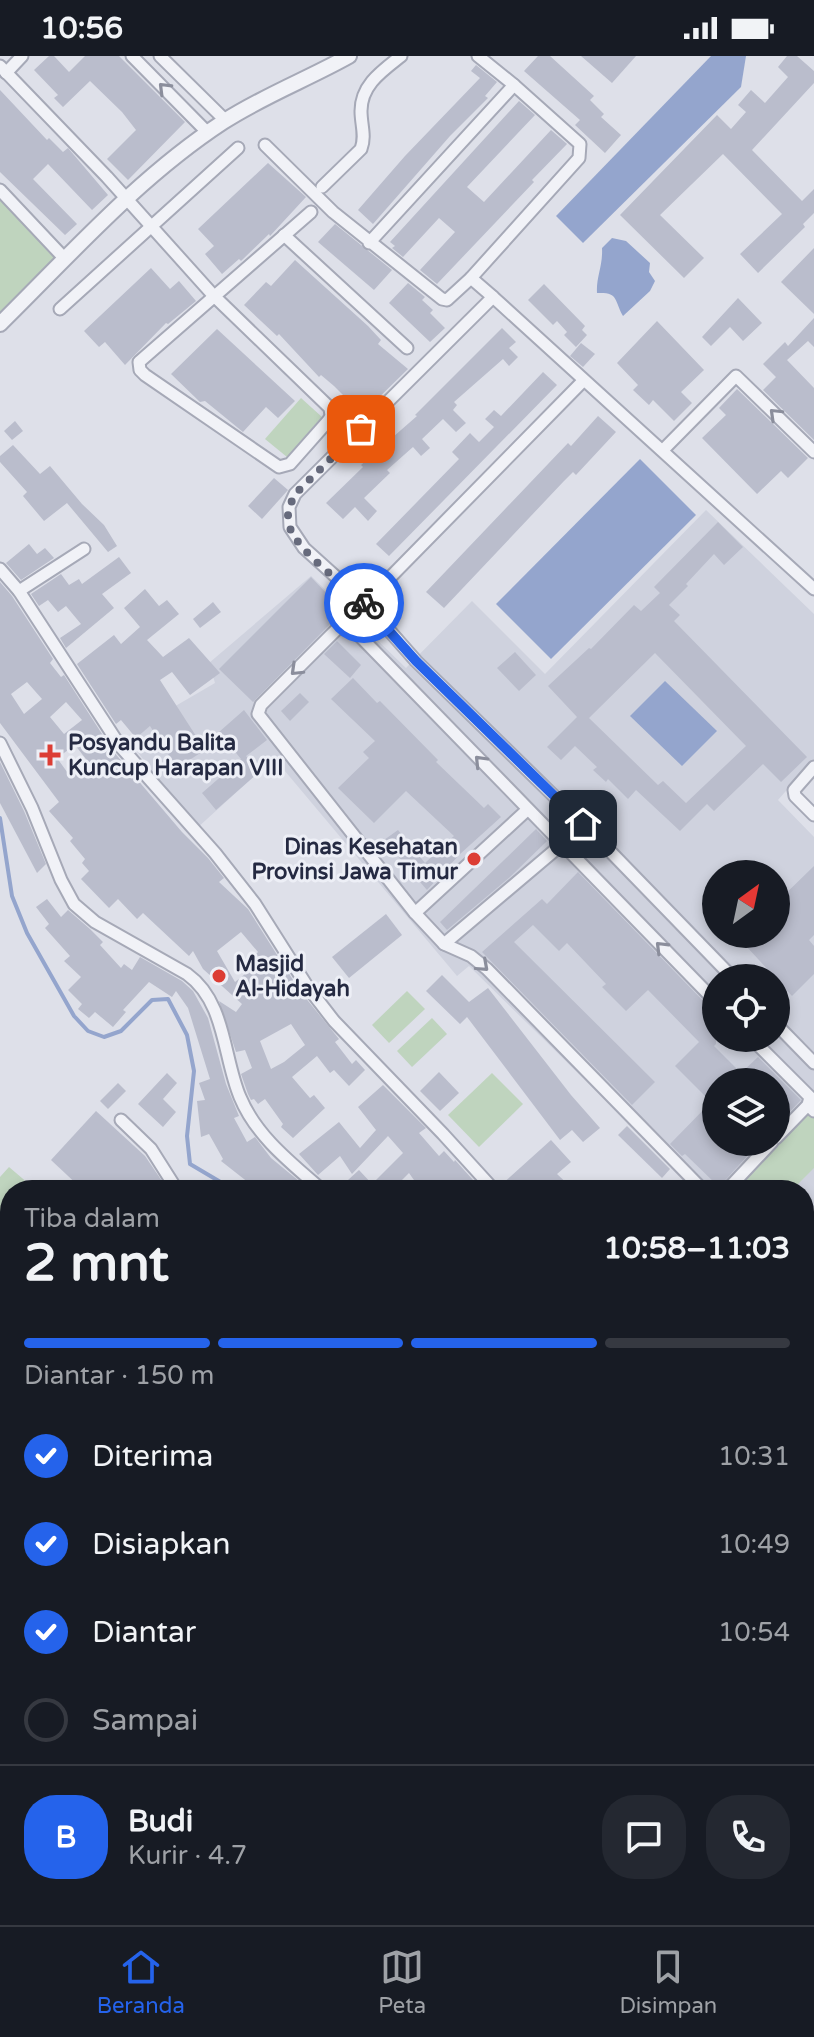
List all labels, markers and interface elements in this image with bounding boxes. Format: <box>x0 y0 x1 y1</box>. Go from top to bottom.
text: 10:56 <box>40 10 123 47</box>
one-way arrow <box>158 83 173 97</box>
pin <box>327 395 395 463</box>
icon: bag <box>339 407 383 451</box>
one-way arrow <box>770 409 784 423</box>
courier <box>324 563 404 643</box>
icon: bike <box>342 581 386 625</box>
one-way arrow <box>291 661 305 675</box>
place label: Posyandu Balita Kuncup Harapan VIII <box>68 730 283 781</box>
marker: Posyandu Balita Kuncup Harapan VIII <box>39 744 61 766</box>
one-way arrow <box>475 755 489 770</box>
pin <box>549 790 617 858</box>
icon: home <box>561 802 605 846</box>
place label: Dinas Kesehatan Provinsi Jawa Timur <box>251 834 459 885</box>
marker: Dinas Kesehatan Provinsi Jawa Timur <box>465 850 483 868</box>
north arrow <box>702 860 790 948</box>
map controls <box>702 860 790 1156</box>
one-way arrow <box>656 941 671 956</box>
place label: Masjid Al-Hidayah <box>235 951 350 1002</box>
one-way arrow <box>473 956 488 970</box>
button: locate <box>702 964 790 1052</box>
marker: Masjid Al-Hidayah <box>210 967 228 985</box>
button: layers <box>702 1068 790 1156</box>
text: Tiba dalam <box>24 1203 160 1234</box>
text: 10:58–11:03 <box>603 1230 790 1267</box>
text: 2 mnt <box>24 1232 169 1295</box>
text: Diantar · 150 m <box>24 1360 214 1391</box>
icon: check <box>24 1434 68 1478</box>
text: Diterima <box>92 1438 213 1475</box>
text: 10:31 <box>718 1441 790 1472</box>
icon: check <box>24 1522 68 1566</box>
text: Disiapkan <box>92 1526 231 1563</box>
text: 10:49 <box>718 1529 790 1560</box>
icon: check <box>24 1610 68 1654</box>
text: Diantar <box>92 1614 196 1651</box>
text: 10:54 <box>718 1617 790 1648</box>
text: Sampai <box>92 1702 198 1739</box>
button: chat <box>602 1795 686 1879</box>
button: phone <box>706 1795 790 1879</box>
text: Budi <box>128 1803 193 1840</box>
text: B <box>56 1819 76 1856</box>
text: Kurir · 4.7 <box>128 1840 247 1871</box>
tab: Beranda <box>97 1945 185 2019</box>
tab: Peta <box>378 1945 426 2019</box>
tab: Disimpan <box>620 1945 717 2019</box>

